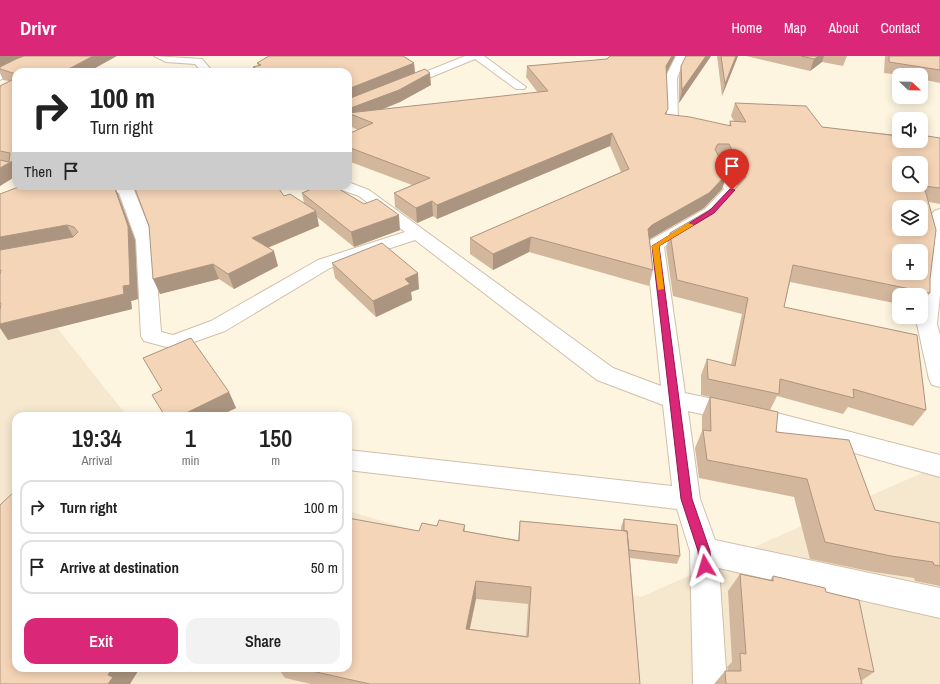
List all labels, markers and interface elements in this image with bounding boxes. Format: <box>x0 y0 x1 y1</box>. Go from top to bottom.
text: Drivr <box>20 15 56 41</box>
text: Home <box>731 19 762 37</box>
text: Map <box>784 19 806 37</box>
text: About <box>828 19 858 37</box>
text: Contact <box>880 19 920 37</box>
north arrow <box>892 68 928 104</box>
map controls <box>892 68 928 324</box>
text: 100 m <box>90 79 155 117</box>
icon: right <box>24 84 76 136</box>
button: sound <box>892 112 928 148</box>
text: Turn right <box>90 115 153 140</box>
pin <box>715 149 749 190</box>
icon: arrive <box>721 155 743 177</box>
button: search <box>892 156 928 192</box>
icon: arrive <box>60 160 82 182</box>
text: Then <box>24 161 52 182</box>
button: layers <box>892 200 928 236</box>
button: + <box>892 244 928 280</box>
button: − <box>892 288 928 324</box>
text: 19:34 <box>72 422 122 454</box>
text: 1 <box>185 422 196 454</box>
text: 150 <box>259 422 292 454</box>
text: Arrival <box>81 452 112 469</box>
text: min <box>182 452 199 469</box>
text: m <box>271 452 280 469</box>
icon: right <box>26 496 48 518</box>
text: Turn right <box>60 497 117 518</box>
text: 100 m <box>304 497 338 518</box>
position arrow <box>684 545 726 587</box>
icon: arrive <box>26 556 48 578</box>
text: Arrive at destination <box>60 557 179 578</box>
text: 50 m <box>311 557 338 578</box>
button: Exit <box>24 618 178 664</box>
button: Share <box>186 618 340 664</box>

